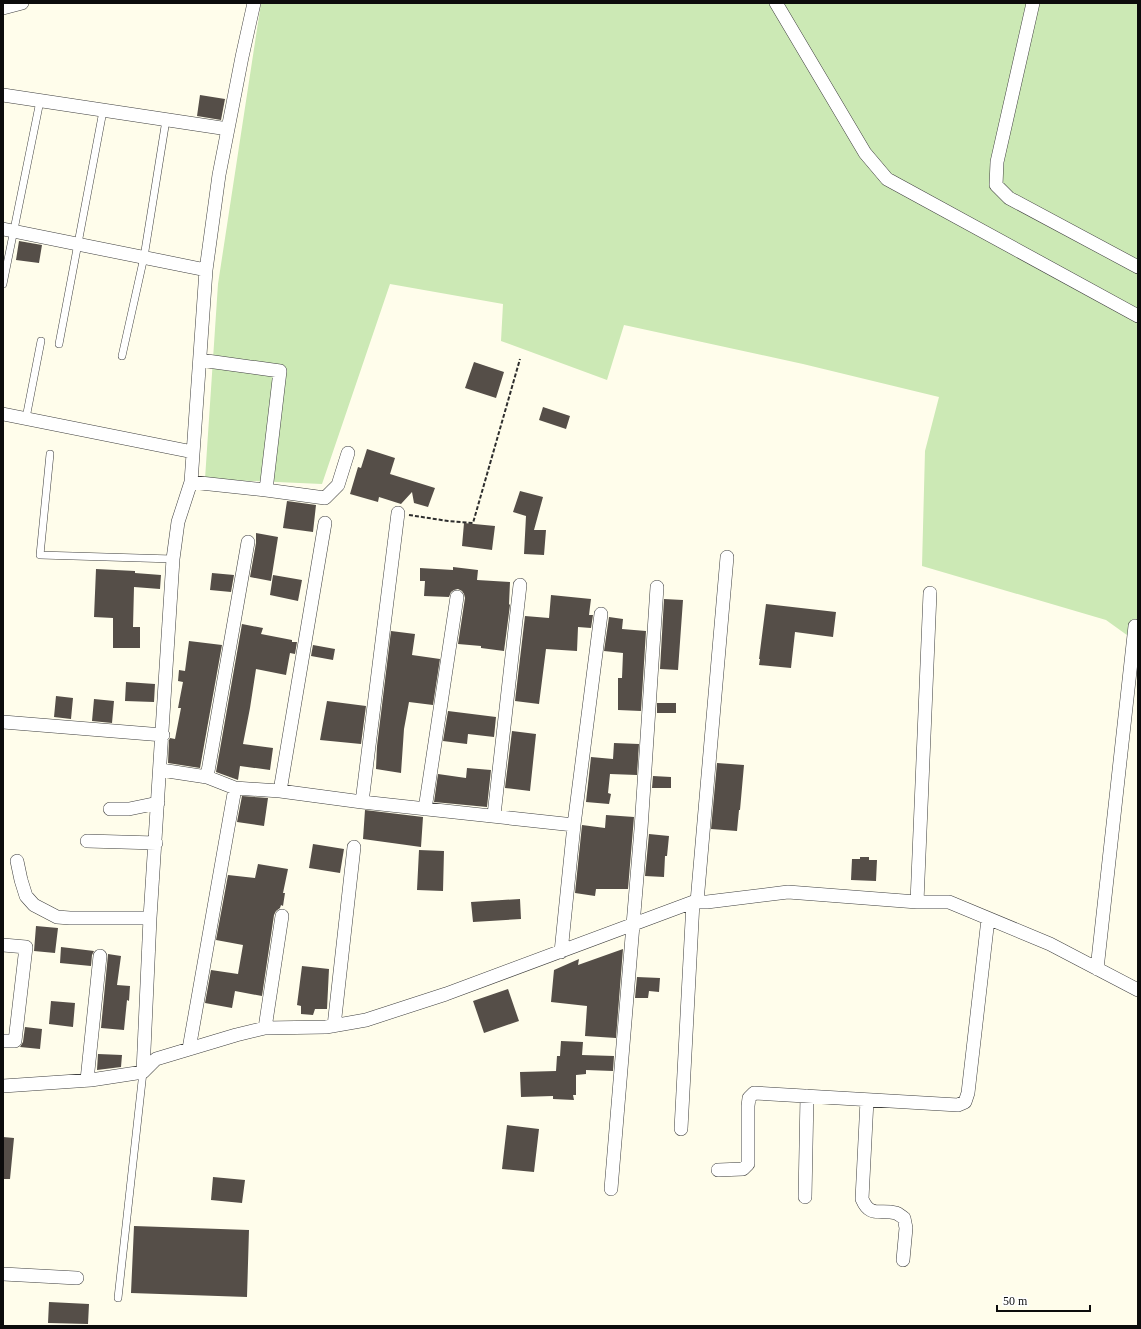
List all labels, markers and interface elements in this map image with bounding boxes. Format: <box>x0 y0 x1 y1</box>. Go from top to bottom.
scale bar <box>997 1287 1090 1313</box>
text: 50 m <box>1003 1294 1028 1308</box>

